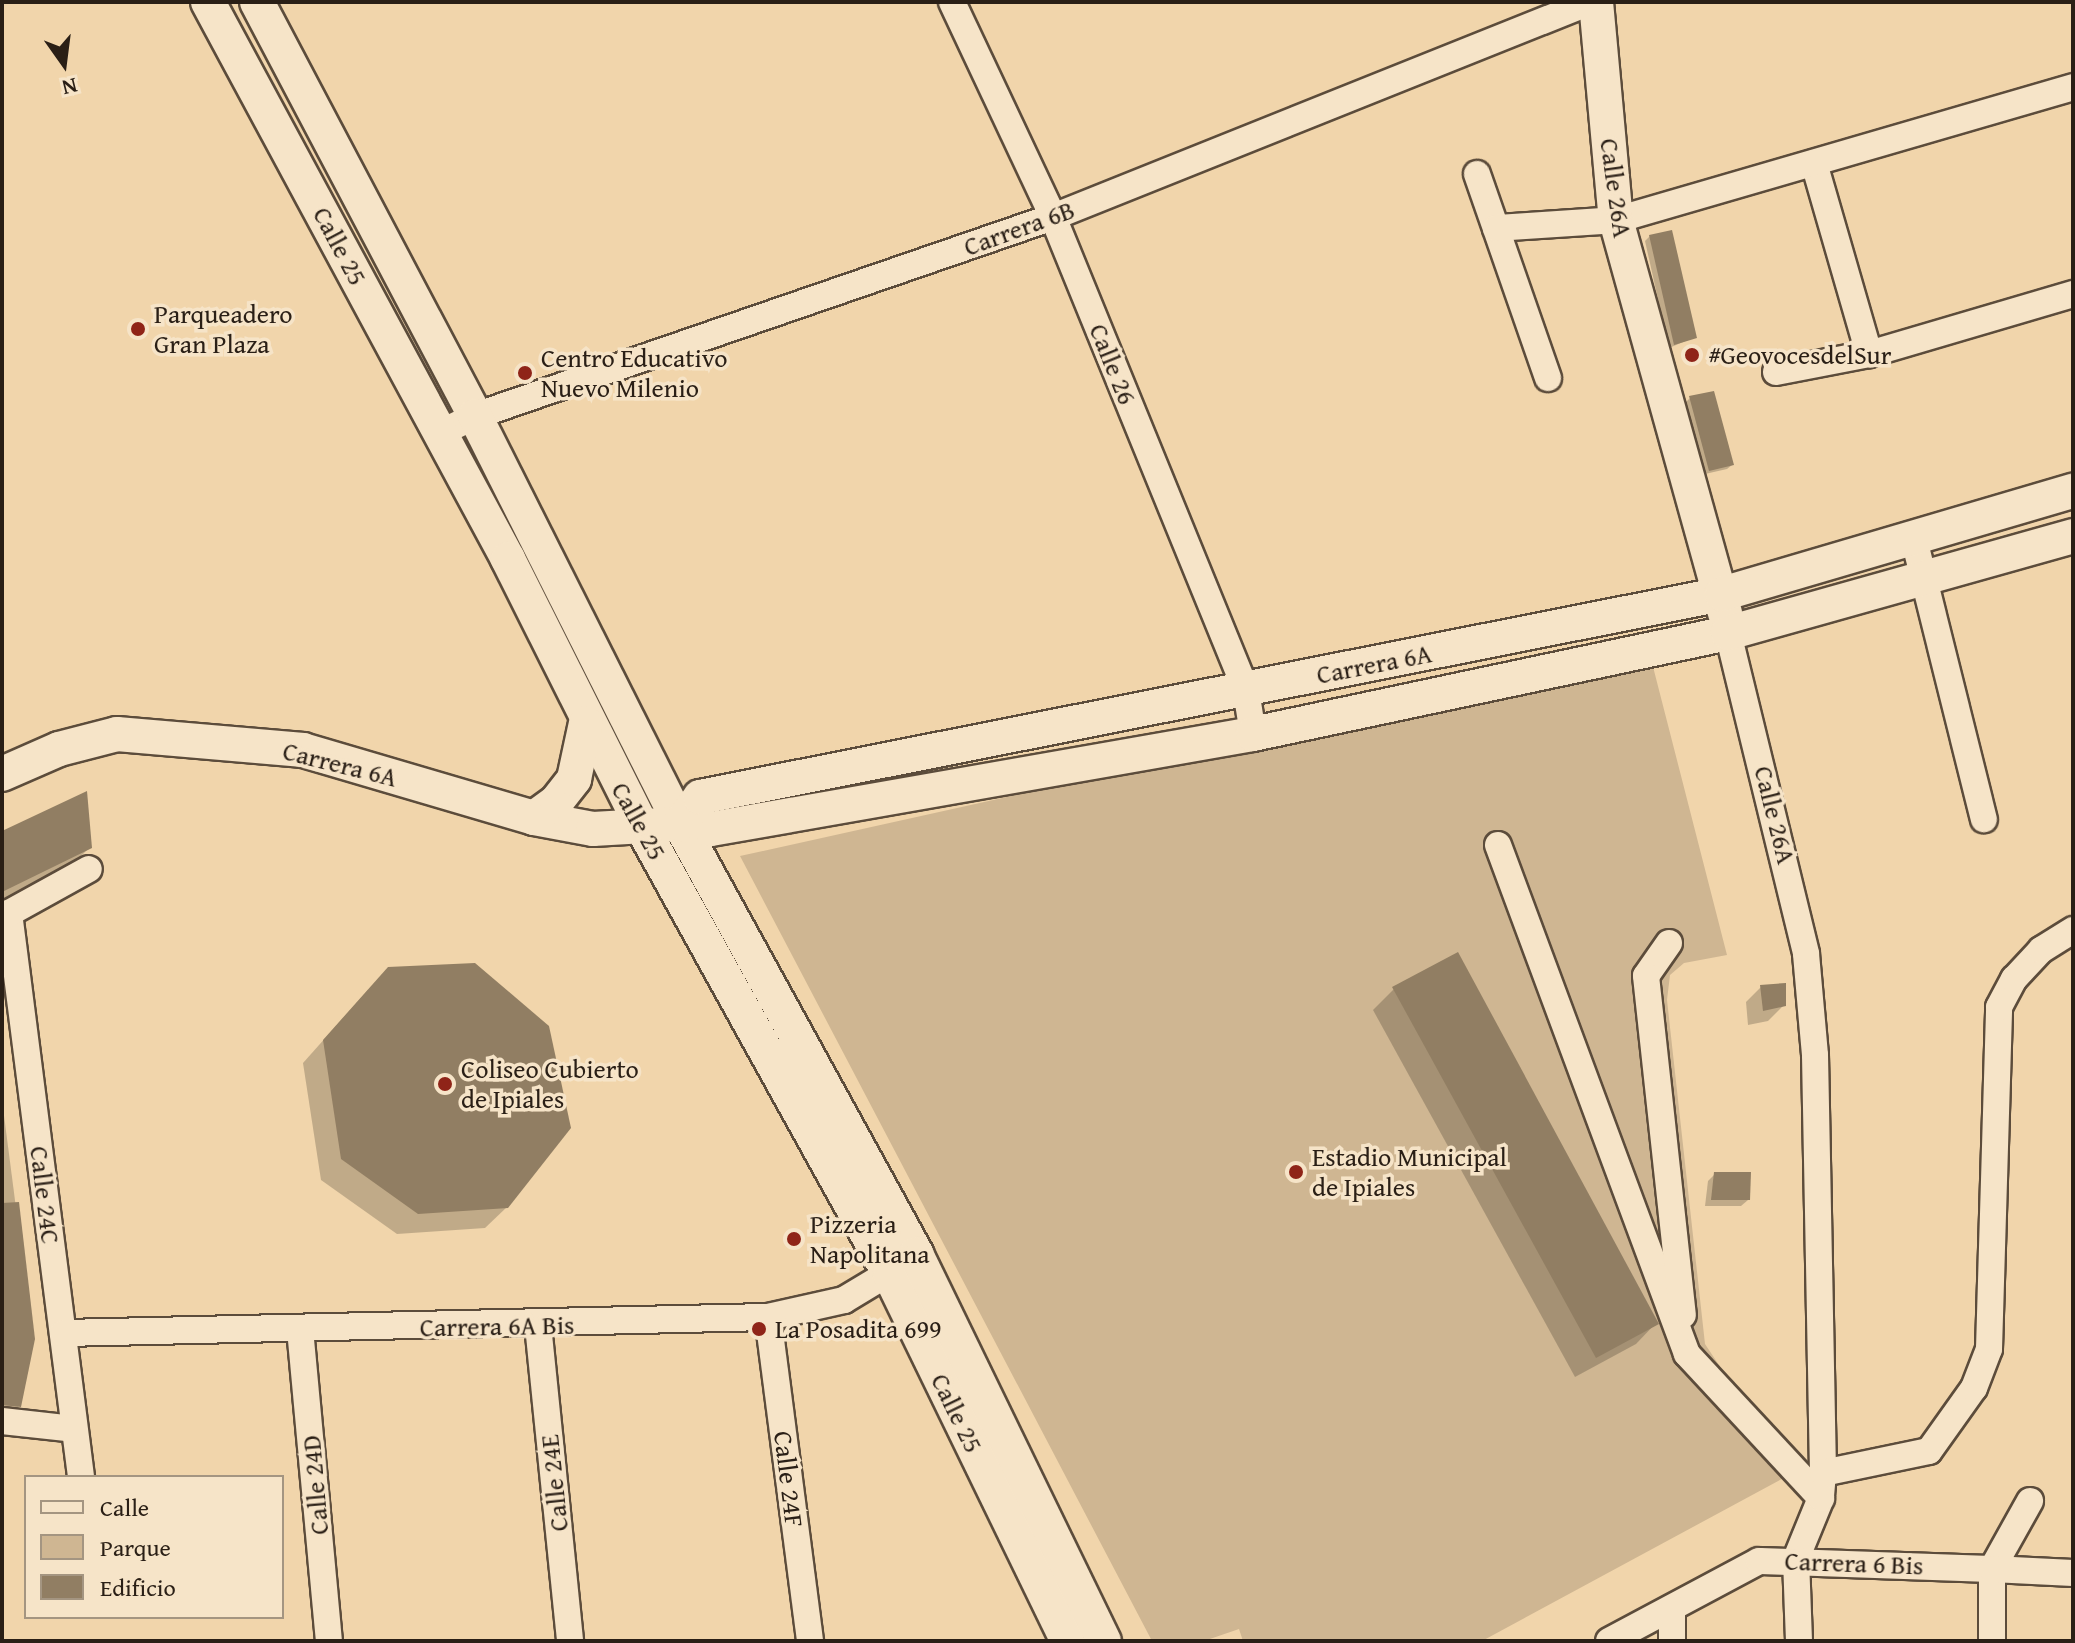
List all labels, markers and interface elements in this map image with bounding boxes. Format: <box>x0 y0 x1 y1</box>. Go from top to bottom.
north arrow <box>24 24 104 104</box>
text: N <box>59 70 81 105</box>
street label: Calle 26A <box>1594 136 1638 240</box>
street label: Carrera 6B <box>959 194 1079 262</box>
street label: Calle 25 <box>307 202 373 290</box>
place label: Parqueadero Gran Plaza <box>154 298 292 360</box>
street label: Calle 26 <box>1083 319 1143 409</box>
marker: Parqueadero Gran Plaza <box>129 320 147 338</box>
place label: #GeovocesdelSur <box>1708 339 1891 371</box>
place label: Centro Educativo Nuevo Milenio <box>541 342 728 404</box>
marker: #GeovocesdelSur <box>1683 346 1701 364</box>
marker: Centro Educativo Nuevo Milenio <box>516 364 534 382</box>
street label: Carrera 6A <box>1314 638 1434 690</box>
street label: Carrera 6A <box>280 735 400 793</box>
street label: Calle 26A <box>1748 763 1802 867</box>
street label: Calle 25 <box>605 777 673 865</box>
place label: Coliseo Cubierto de Ipiales <box>461 1053 639 1114</box>
marker: Coliseo Cubierto de Ipiales <box>436 1075 454 1093</box>
place label: Estadio Municipal de Ipiales <box>1312 1141 1507 1202</box>
street label: Calle 24C <box>24 1144 66 1246</box>
marker: Estadio Municipal de Ipiales <box>1287 1163 1305 1181</box>
place label: Pizzeria Napolitana <box>810 1208 930 1270</box>
marker: Pizzeria Napolitana <box>785 1230 803 1248</box>
street label: Carrera 6A Bis <box>419 1309 575 1343</box>
place label: La Posadita 699 <box>775 1313 941 1345</box>
marker: La Posadita 699 <box>750 1320 768 1338</box>
street label: Calle 25 <box>925 1368 989 1458</box>
street label: Calle 24F <box>768 1429 810 1529</box>
street label: Calle 24E <box>533 1433 575 1533</box>
street label: Calle 24D <box>295 1434 335 1536</box>
legend <box>24 1475 284 1619</box>
text: Calle <box>100 1490 149 1525</box>
text: Parque <box>100 1530 171 1565</box>
street label: Carrera 6 Bis <box>1784 1545 1924 1581</box>
text: Edificio <box>100 1570 176 1605</box>

